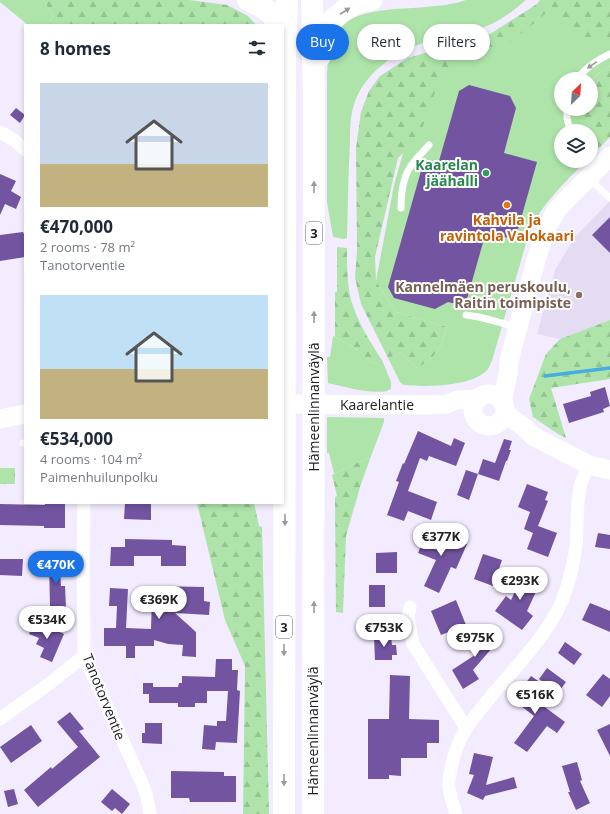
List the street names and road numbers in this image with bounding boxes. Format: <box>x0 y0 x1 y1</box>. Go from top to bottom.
road number: 3 <box>306 222 322 244</box>
street label: Hämeenlinnanväylä <box>304 342 323 472</box>
street label: Kaarelantie <box>340 395 414 414</box>
road number: 3 <box>276 616 292 638</box>
street label: Tanotorventie <box>79 651 130 743</box>
street label: Hämeenlinnanväylä <box>303 666 322 796</box>

